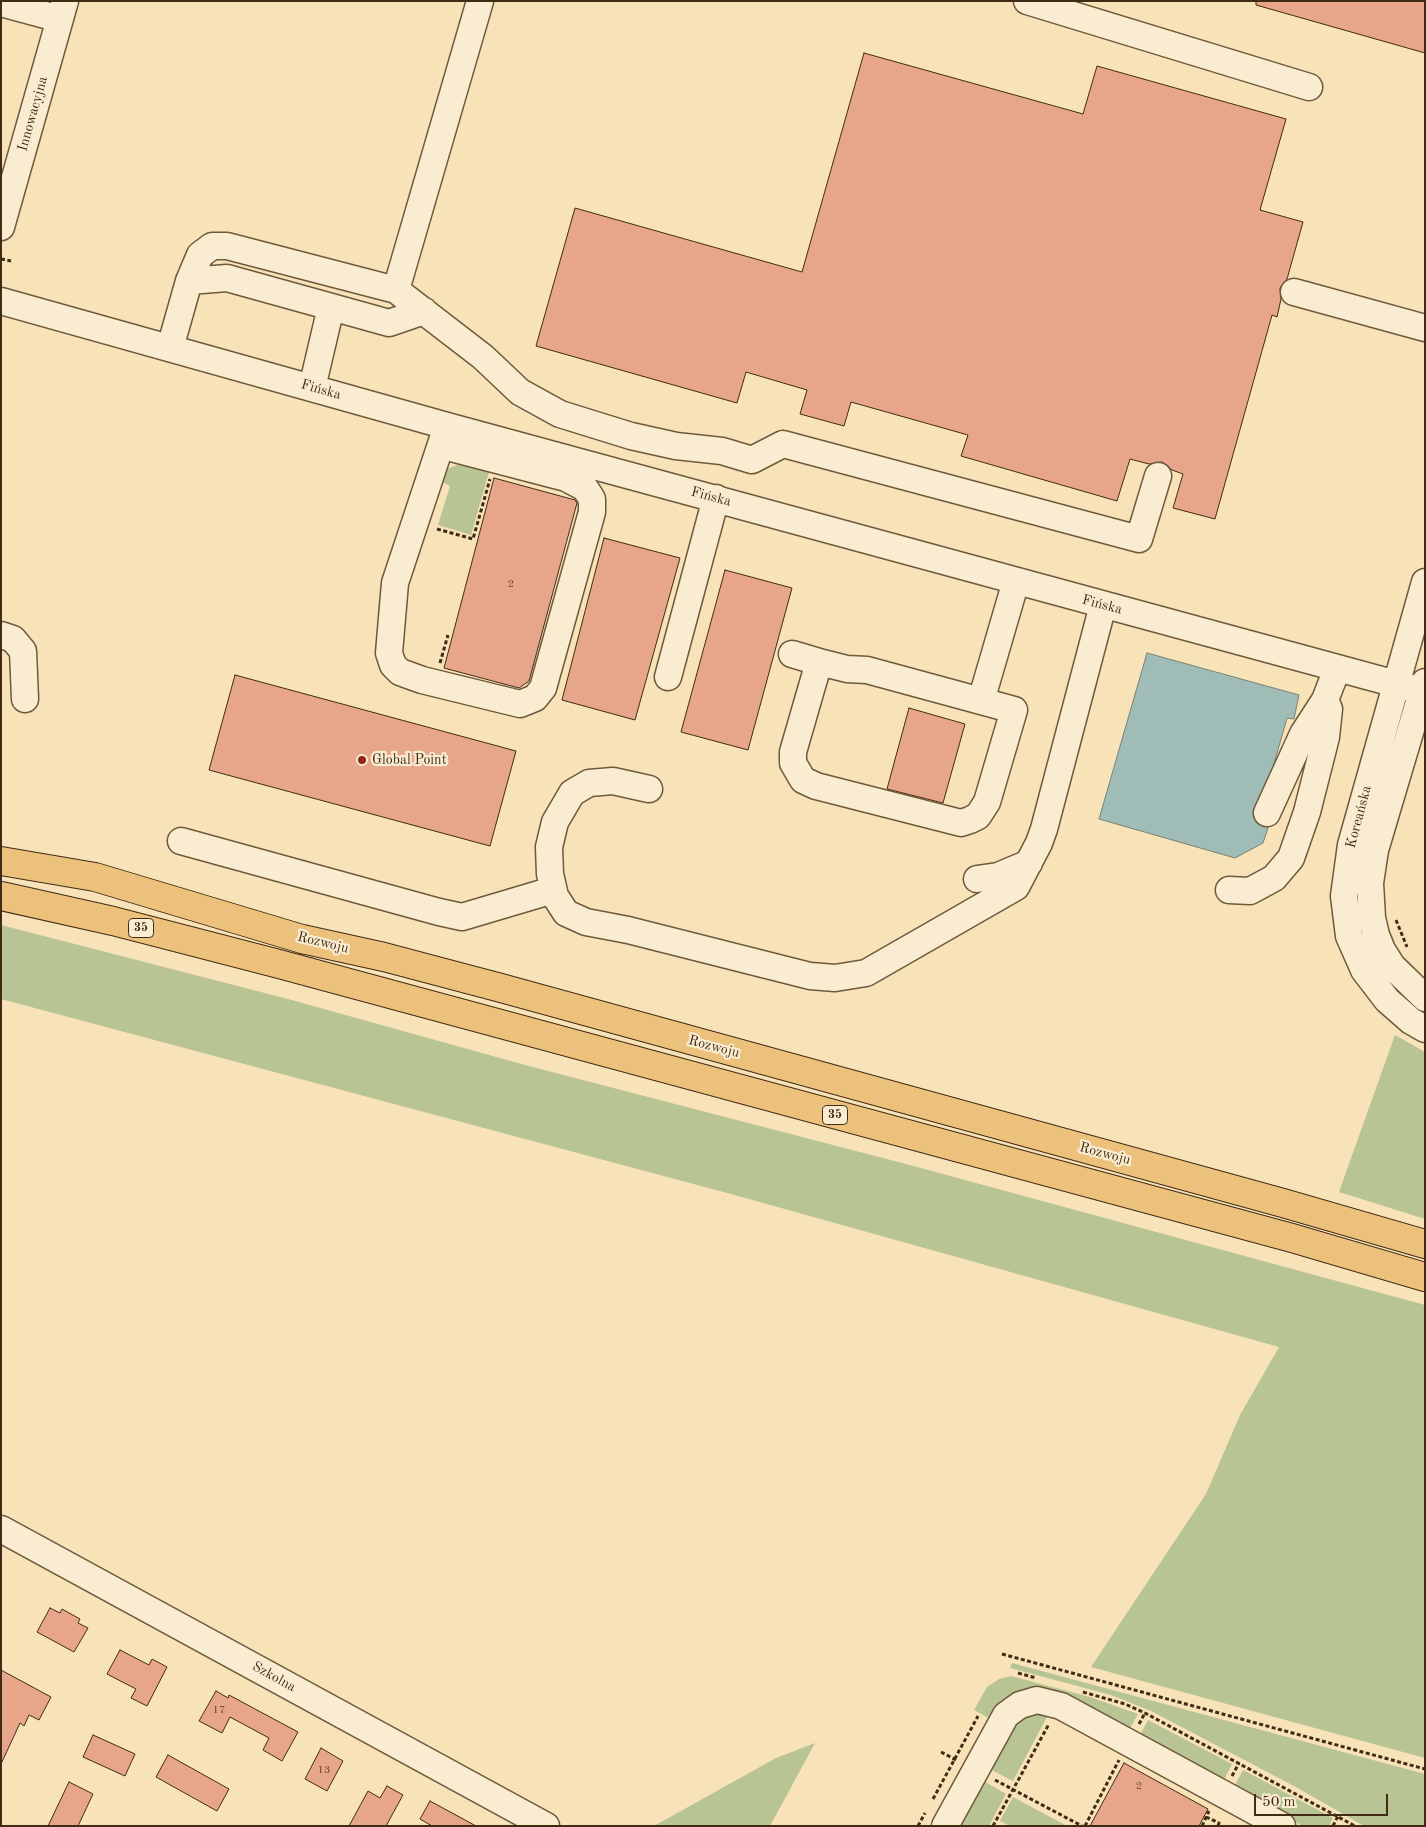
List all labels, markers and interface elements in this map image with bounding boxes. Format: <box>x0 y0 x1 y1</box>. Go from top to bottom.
street label: Innowacyjna <box>14 75 52 153</box>
street label: Fińska <box>299 376 343 404</box>
street label: Fińska <box>689 484 733 510</box>
house number: 2 <box>508 577 514 591</box>
street label: Fińska <box>1080 592 1124 618</box>
place label: Global Point <box>372 752 447 768</box>
marker: Global Point <box>356 754 368 766</box>
street label: Koreańska <box>1343 784 1375 850</box>
road number: 35 <box>128 918 154 938</box>
street label: Rozwoju <box>296 929 350 957</box>
street label: Rozwoju <box>687 1032 741 1062</box>
road number: 35 <box>822 1106 848 1124</box>
street label: Rozwoju <box>1078 1139 1132 1169</box>
street label: Szkolna <box>249 1658 299 1696</box>
house number: 17 <box>213 1703 225 1717</box>
house number: 13 <box>318 1763 330 1777</box>
house number: 2 <box>1136 1779 1142 1793</box>
scale bar <box>1256 1784 1390 1816</box>
text: 50 m <box>1262 1795 1296 1810</box>

